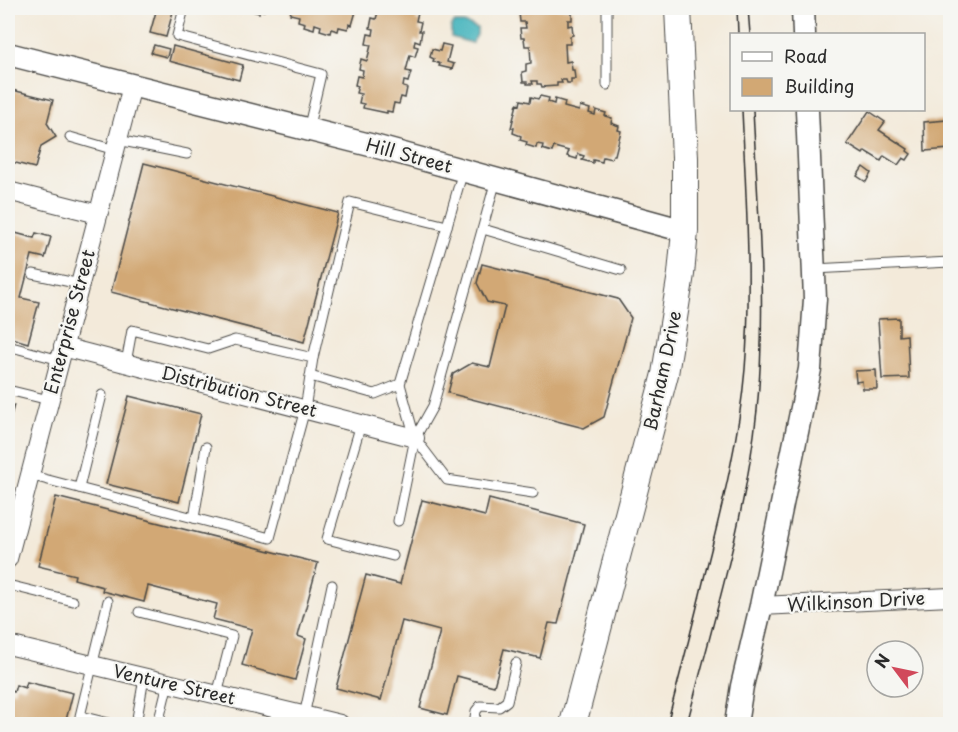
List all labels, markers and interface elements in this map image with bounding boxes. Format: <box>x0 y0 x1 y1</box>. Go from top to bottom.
legend <box>730 33 925 111</box>
text: Road <box>784 42 828 69</box>
text: Building <box>784 72 854 99</box>
street label: Hill Street <box>363 130 456 179</box>
street label: Enterprise Street <box>36 246 101 397</box>
street label: Barham Drive <box>636 308 687 433</box>
street label: Distribution Street <box>159 358 320 423</box>
street label: Wilkinson Drive <box>786 583 925 618</box>
north arrow <box>865 639 925 699</box>
text: N <box>868 649 895 672</box>
street label: Venture Street <box>111 656 238 711</box>

